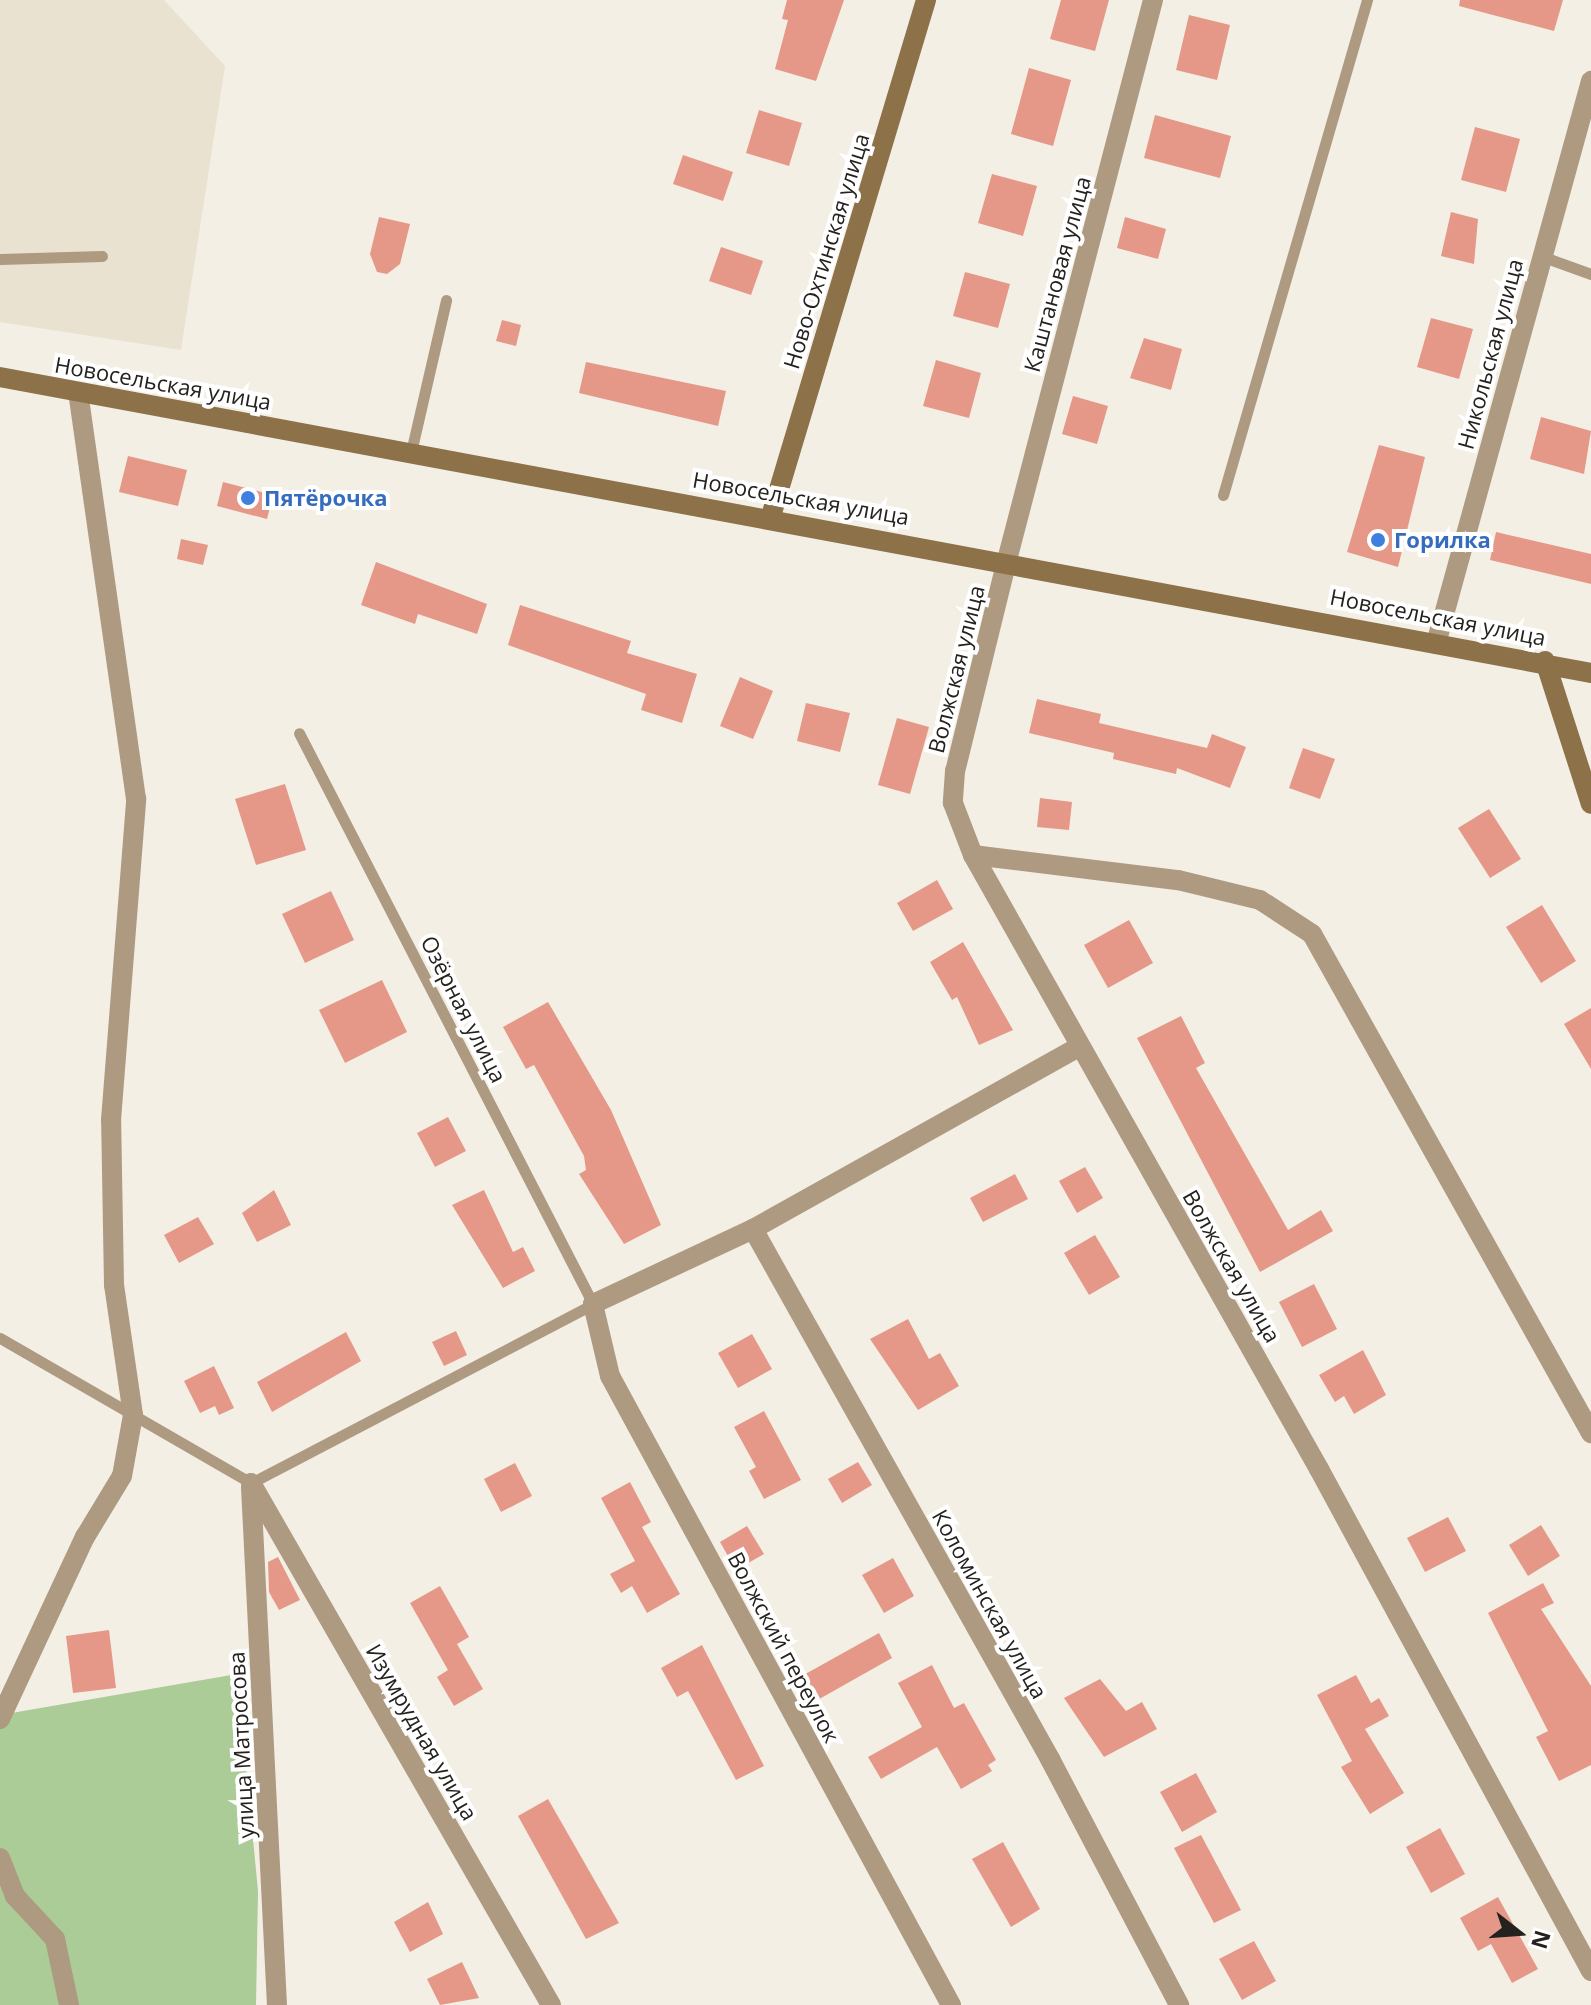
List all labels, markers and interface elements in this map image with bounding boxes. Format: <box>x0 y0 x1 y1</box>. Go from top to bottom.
street label: Ново-Охтинская улица <box>778 130 874 372</box>
street label: Каштановая улица <box>1018 173 1096 375</box>
street label: Никольская улица <box>1452 256 1528 452</box>
street label: Новосельская улица <box>53 351 273 415</box>
street label: Новосельская улица <box>691 466 911 530</box>
place label: Пятёрочка <box>264 485 387 511</box>
marker: Пятёрочка <box>239 489 257 507</box>
place label: Горилка <box>1394 527 1491 553</box>
marker: Горилка <box>1369 531 1387 549</box>
street label: Волжская улица <box>922 582 990 756</box>
street label: Новосельская улица <box>1328 583 1548 651</box>
street label: Озёрная улица <box>416 931 512 1087</box>
street label: Волжская улица <box>1178 1185 1286 1347</box>
street label: Коломинская улица <box>927 1505 1053 1703</box>
street label: Волжский переулок <box>723 1547 845 1747</box>
street label: Изумрудная улица <box>361 1639 483 1825</box>
street label: улица Матросова <box>223 1651 259 1839</box>
north arrow <box>1479 1893 1559 1973</box>
text: N <box>1525 1927 1559 1953</box>

